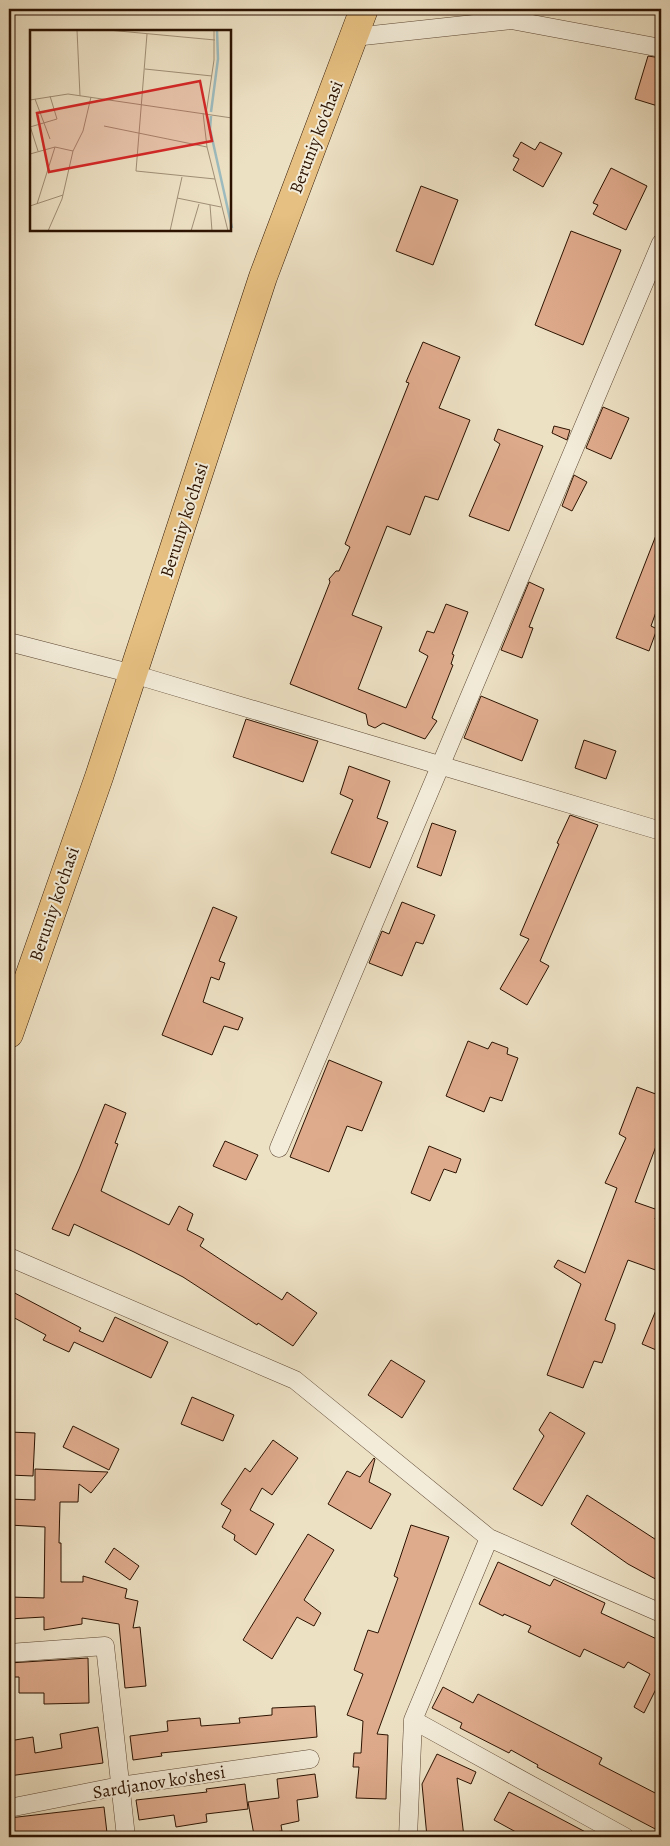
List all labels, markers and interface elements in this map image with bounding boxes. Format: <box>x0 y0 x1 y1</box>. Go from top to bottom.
inset map <box>30 30 231 231</box>
street label: Beruniy ko'chasi <box>283 77 349 197</box>
street label: Beruniy ko'chasi <box>154 460 214 580</box>
street label: Beruniy ko'chasi <box>23 844 85 964</box>
street label: Sardjanov ko'shesi <box>91 1760 227 1804</box>

